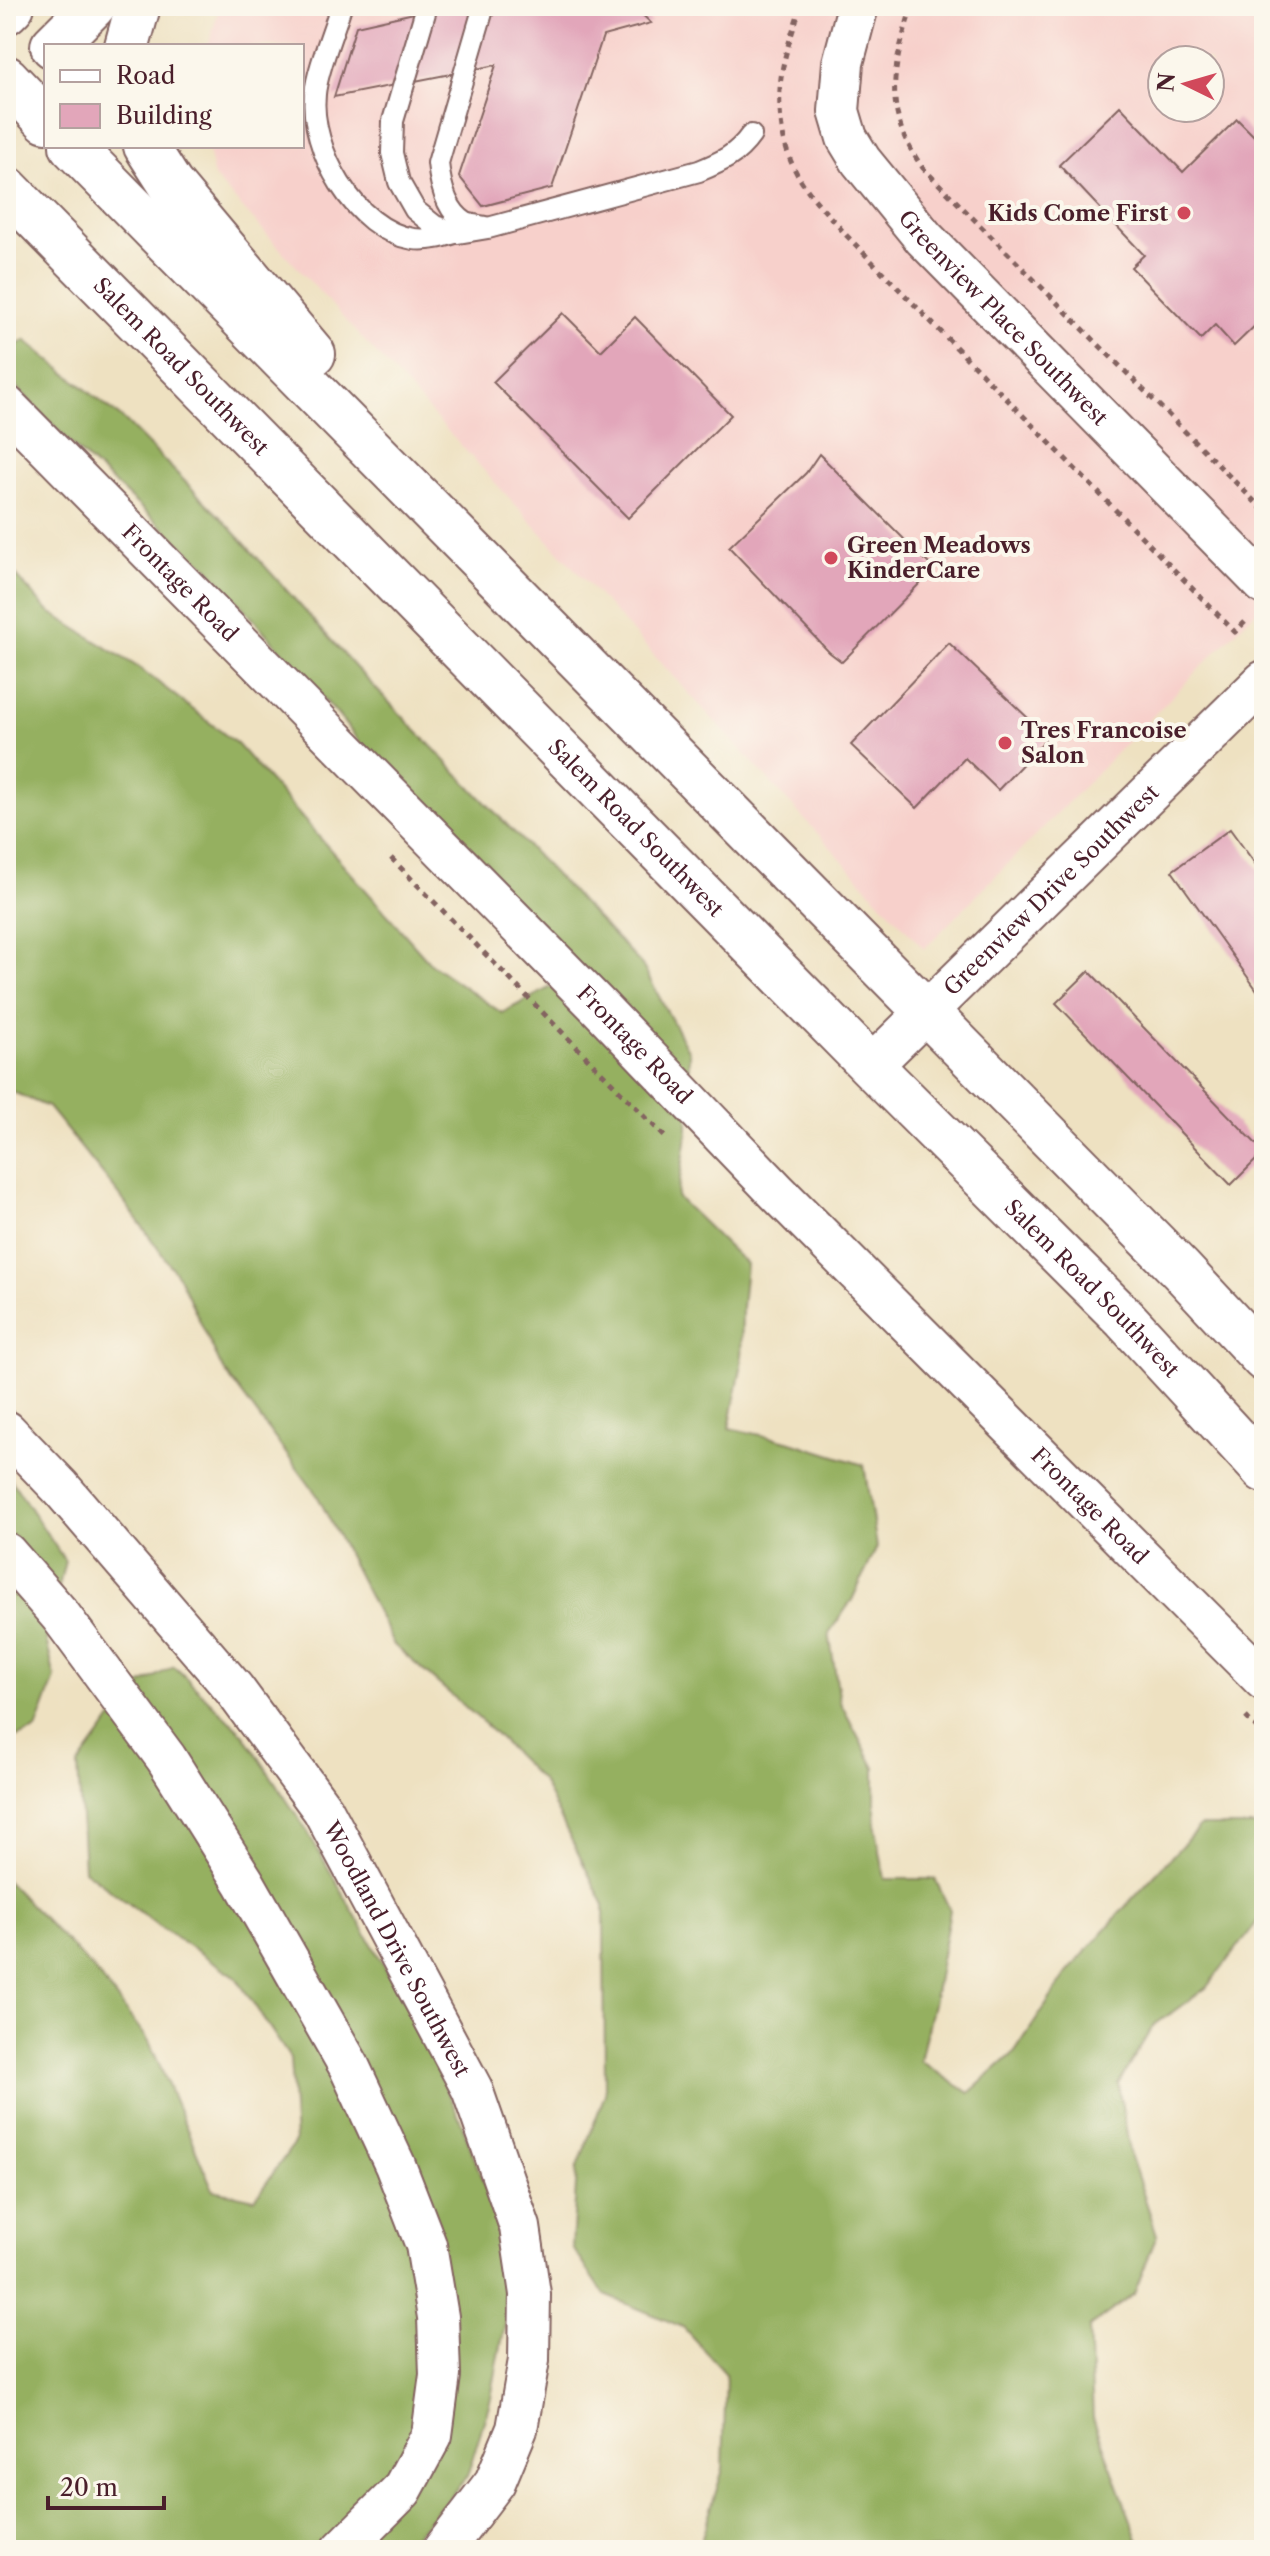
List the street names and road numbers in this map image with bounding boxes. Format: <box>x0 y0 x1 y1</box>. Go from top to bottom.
street label: Greenview Place Southwest <box>893 205 1114 431</box>
street label: Salem Road Southwest <box>88 272 275 461</box>
street label: Frontage Road <box>116 519 244 647</box>
street label: Salem Road Southwest <box>543 734 729 923</box>
street label: Greenview Drive Southwest <box>938 779 1165 1001</box>
street label: Frontage Road <box>571 980 698 1109</box>
street label: Salem Road Southwest <box>999 1194 1185 1383</box>
street label: Frontage Road <box>1026 1442 1154 1570</box>
street label: Woodland Drive Southwest <box>317 1816 476 2081</box>

